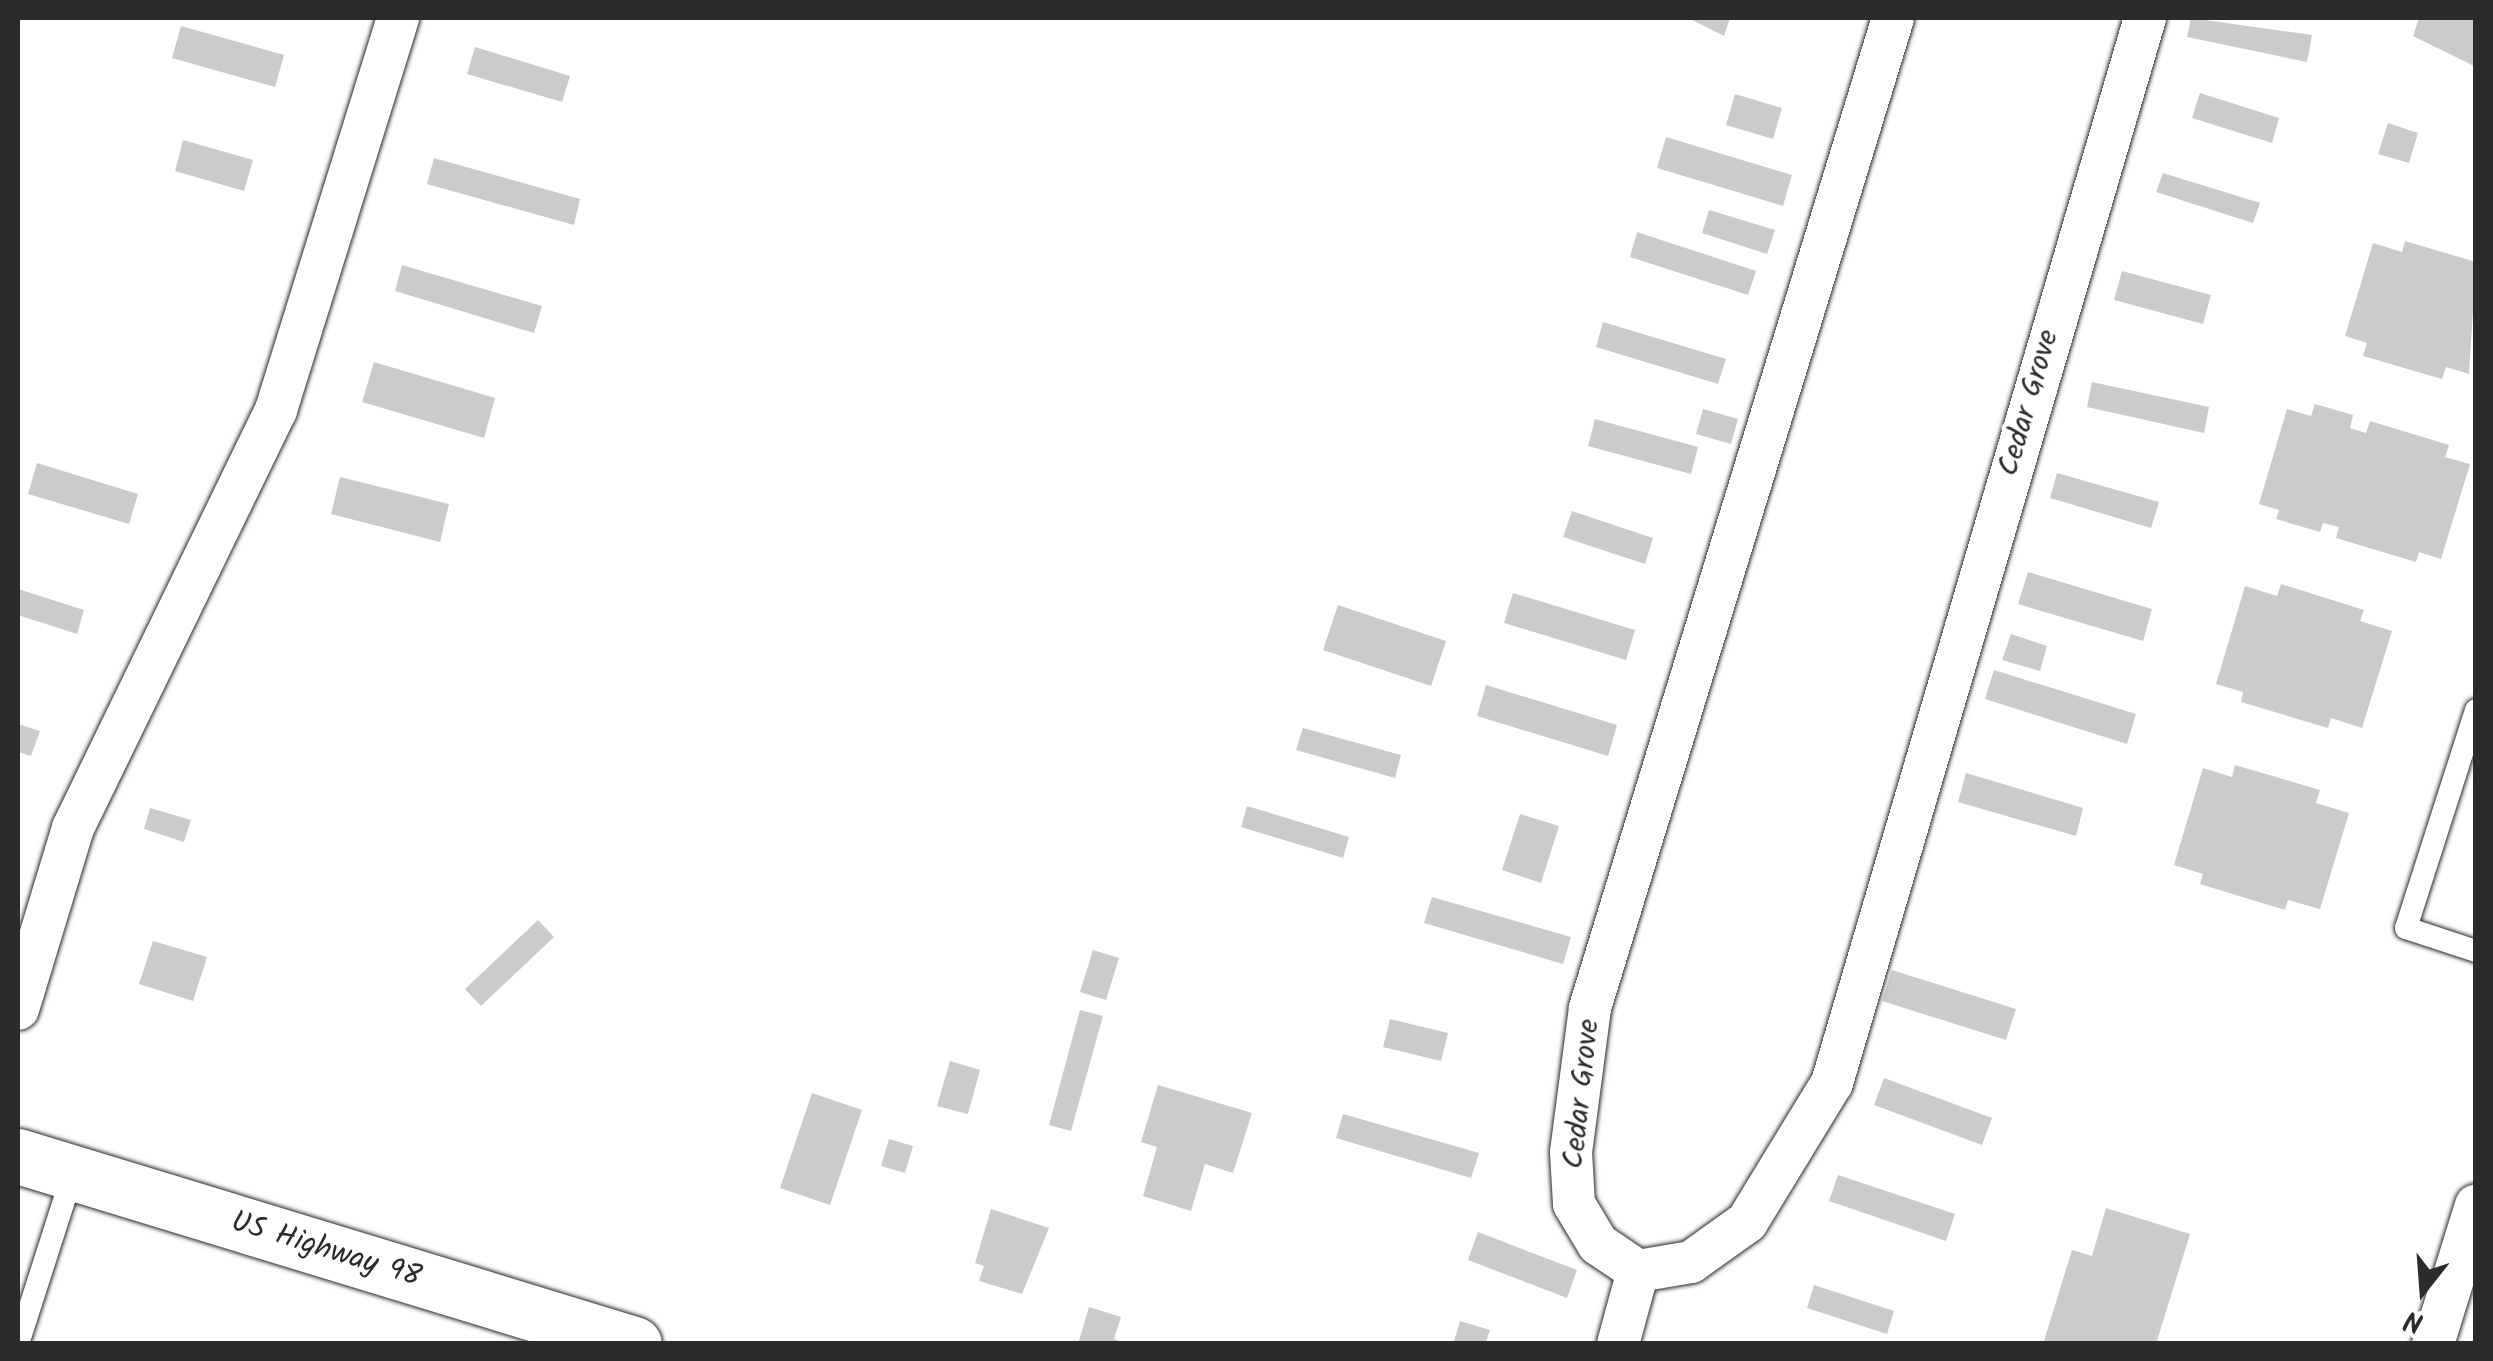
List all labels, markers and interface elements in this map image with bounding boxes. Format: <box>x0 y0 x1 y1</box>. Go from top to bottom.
street label: Cedar Grove <box>1991 326 2067 480</box>
street label: Cedar Grove <box>1556 1017 1608 1171</box>
street label: US Highway 98 <box>227 1204 425 1296</box>
north arrow <box>2373 1241 2473 1341</box>
text: N <box>2399 1296 2429 1344</box>

